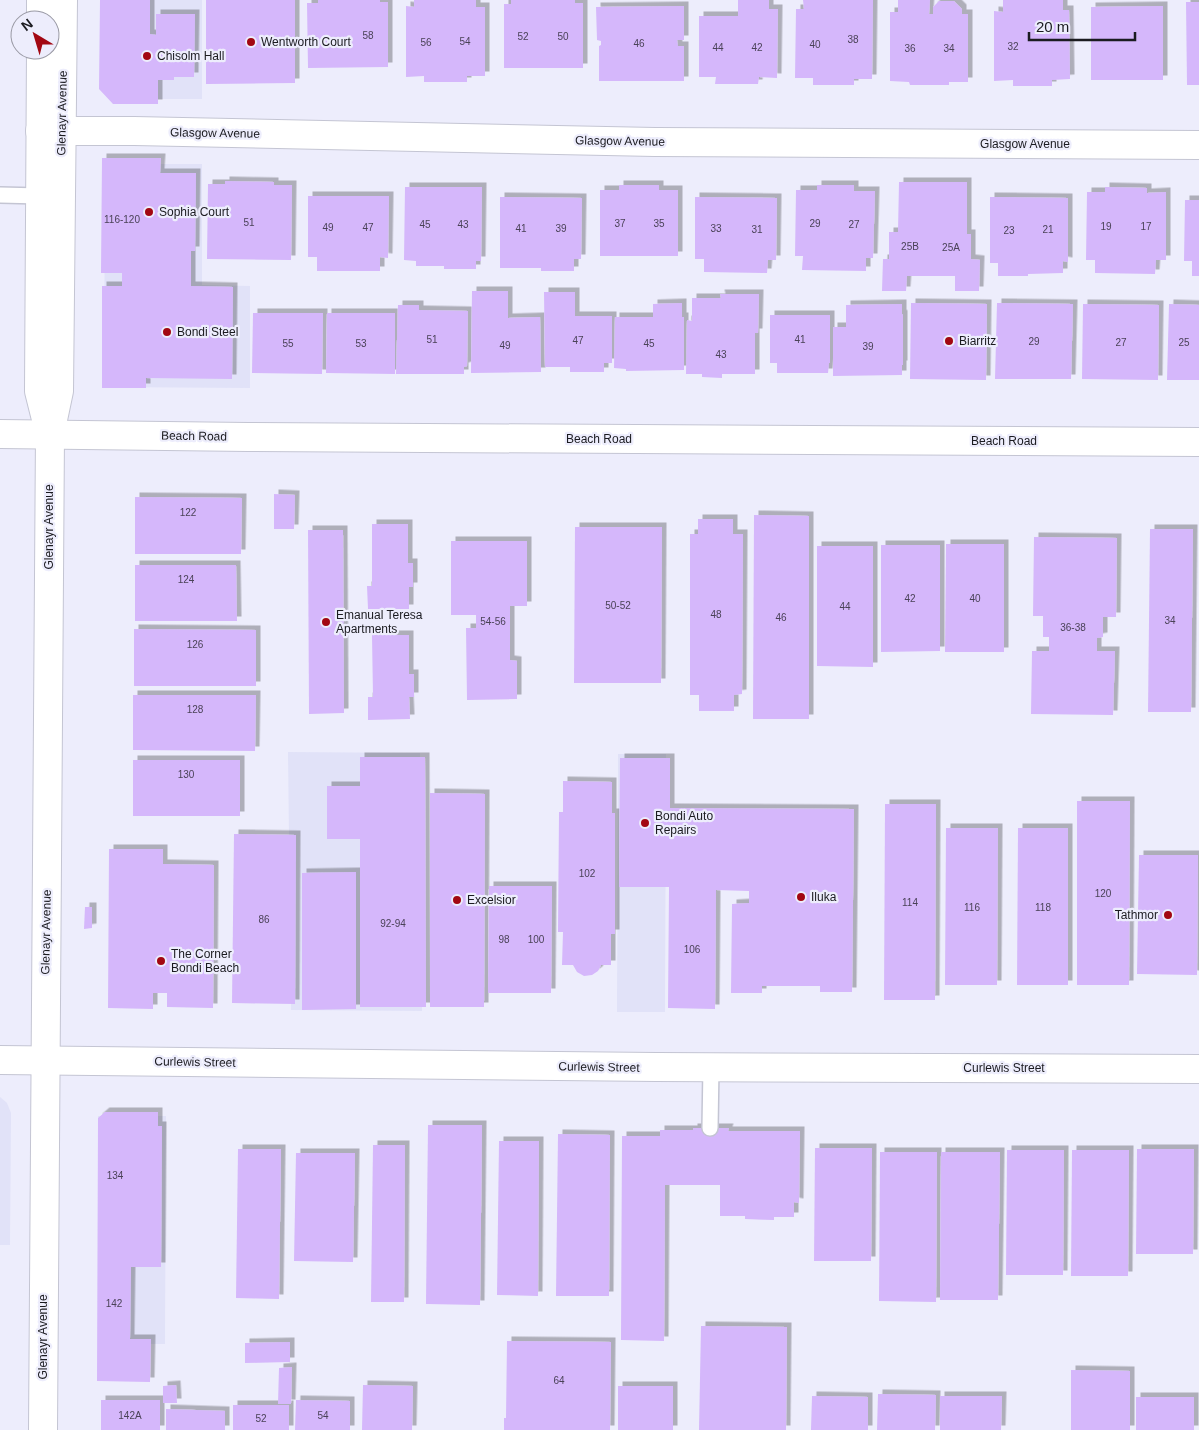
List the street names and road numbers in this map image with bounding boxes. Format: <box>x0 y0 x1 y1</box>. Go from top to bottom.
street label: Glenayr Avenue <box>54 70 70 156</box>
street label: Glasgow Avenue <box>170 125 260 141</box>
street label: Glasgow Avenue <box>575 133 665 149</box>
street label: Glasgow Avenue <box>980 137 1070 151</box>
street label: Beach Road <box>161 428 227 444</box>
street label: Beach Road <box>566 432 632 446</box>
street label: Beach Road <box>971 434 1037 448</box>
street label: Glenayr Avenue <box>42 484 56 570</box>
street label: Glenayr Avenue <box>38 889 54 975</box>
street label: Curlewis Street <box>154 1054 236 1070</box>
street label: Curlewis Street <box>558 1059 640 1075</box>
street label: Curlewis Street <box>963 1061 1045 1075</box>
street label: Glenayr Avenue <box>36 1294 50 1380</box>

